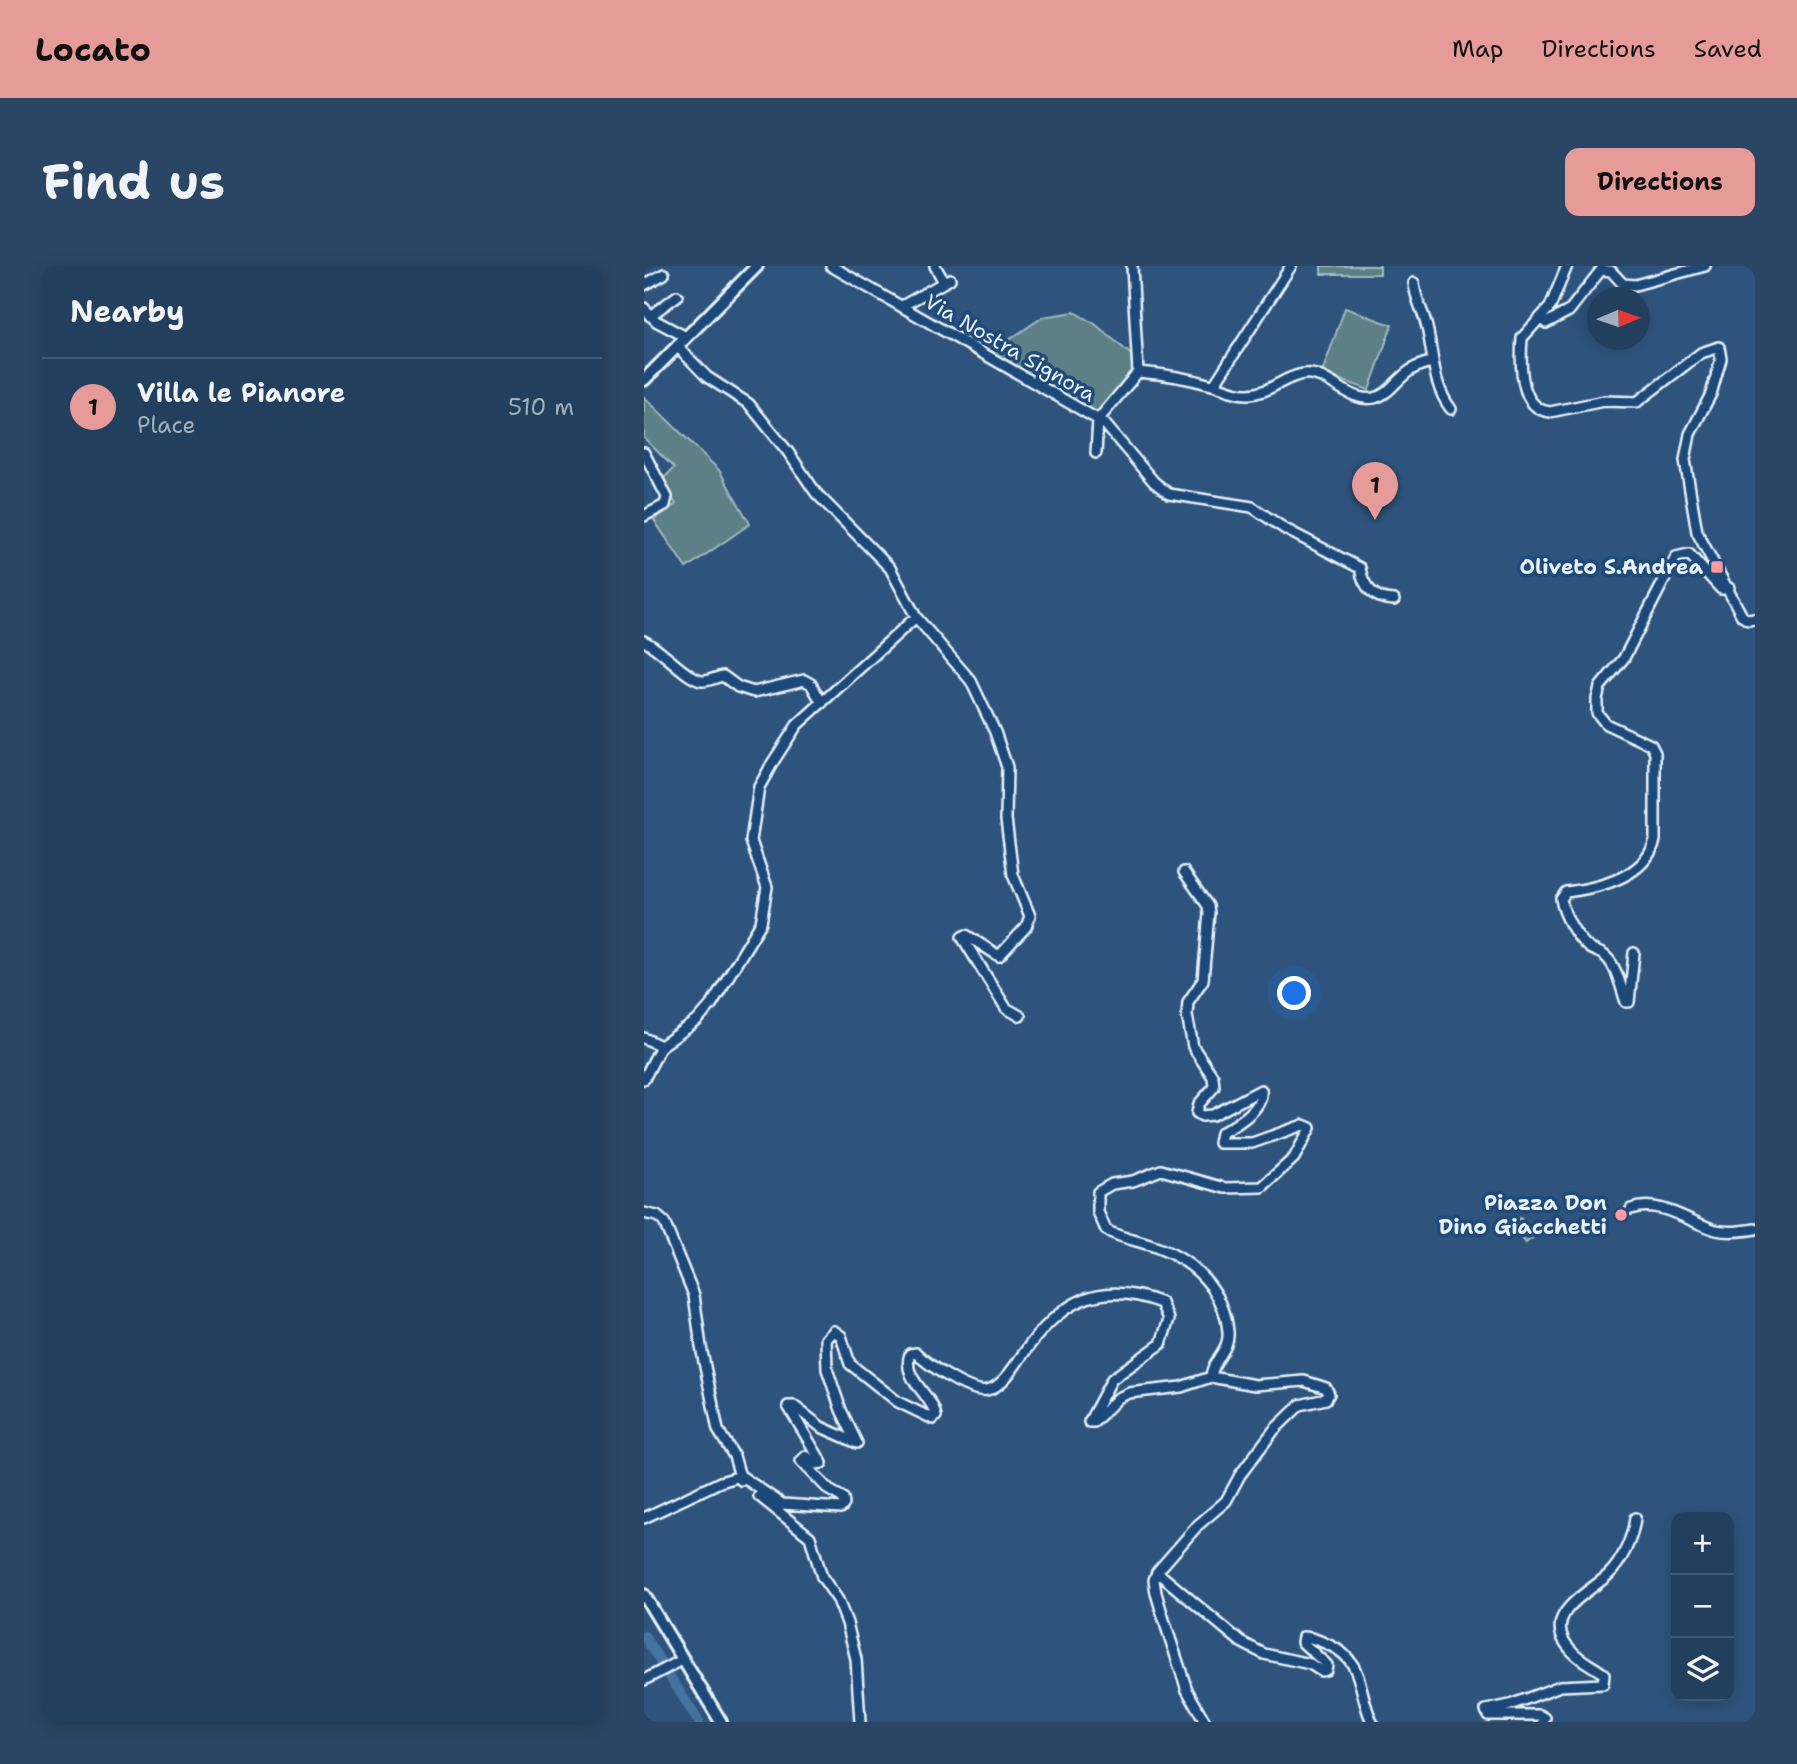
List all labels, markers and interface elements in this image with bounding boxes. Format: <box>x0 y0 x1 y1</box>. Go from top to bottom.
text: Locato <box>35 27 151 72</box>
text: Map <box>1452 33 1503 65</box>
text: Directions <box>1541 33 1656 65</box>
text: Saved <box>1694 33 1762 65</box>
button: Directions <box>1565 148 1755 216</box>
text: Find us <box>42 149 225 215</box>
north arrow <box>1587 287 1650 350</box>
street label: Via Nostra Signora <box>919 288 1101 408</box>
text: Nearby <box>70 291 185 332</box>
text: Villa le Pianore <box>137 375 345 410</box>
text: 1 <box>88 392 98 422</box>
text: 510 m <box>508 392 574 422</box>
text: Place <box>137 410 196 440</box>
pin: 1 <box>1352 462 1398 520</box>
place label: Oliveto S.Andrea <box>1519 553 1704 581</box>
marker: Oliveto S.Andrea <box>1709 559 1725 575</box>
your location <box>1277 976 1311 1010</box>
place label: Piazza Don Dino Giacchetti <box>1439 1189 1607 1241</box>
marker: Piazza Don Dino Giacchetti <box>1613 1207 1629 1223</box>
map controls <box>1671 1512 1734 1701</box>
button: + <box>1671 1512 1734 1575</box>
button: − <box>1671 1575 1734 1638</box>
button: layers <box>1671 1638 1734 1701</box>

